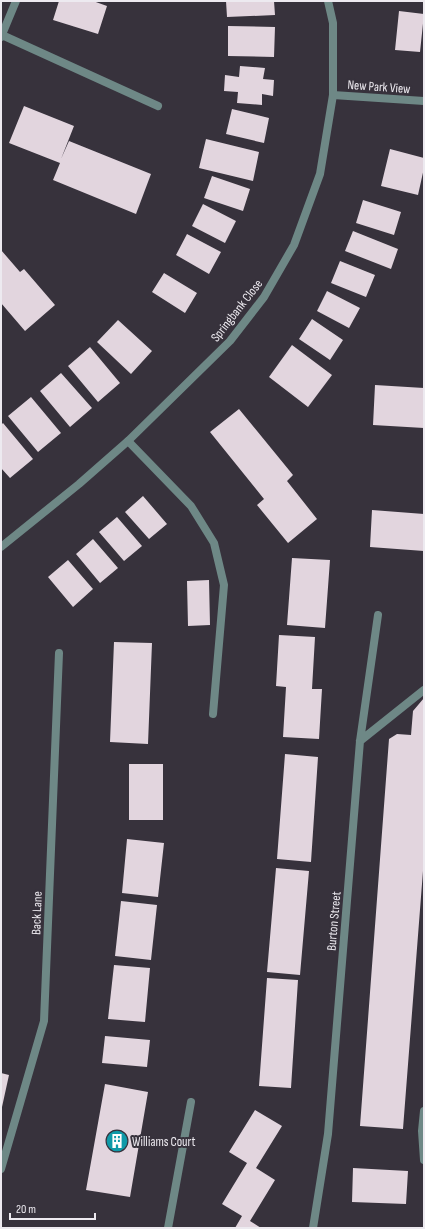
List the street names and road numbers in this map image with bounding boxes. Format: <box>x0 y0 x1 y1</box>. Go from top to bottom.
street label: New Park View <box>347 77 412 97</box>
street label: Springbank Close <box>207 276 266 345</box>
street label: Back Lane <box>28 891 46 935</box>
street label: Burton Street <box>323 891 345 951</box>

